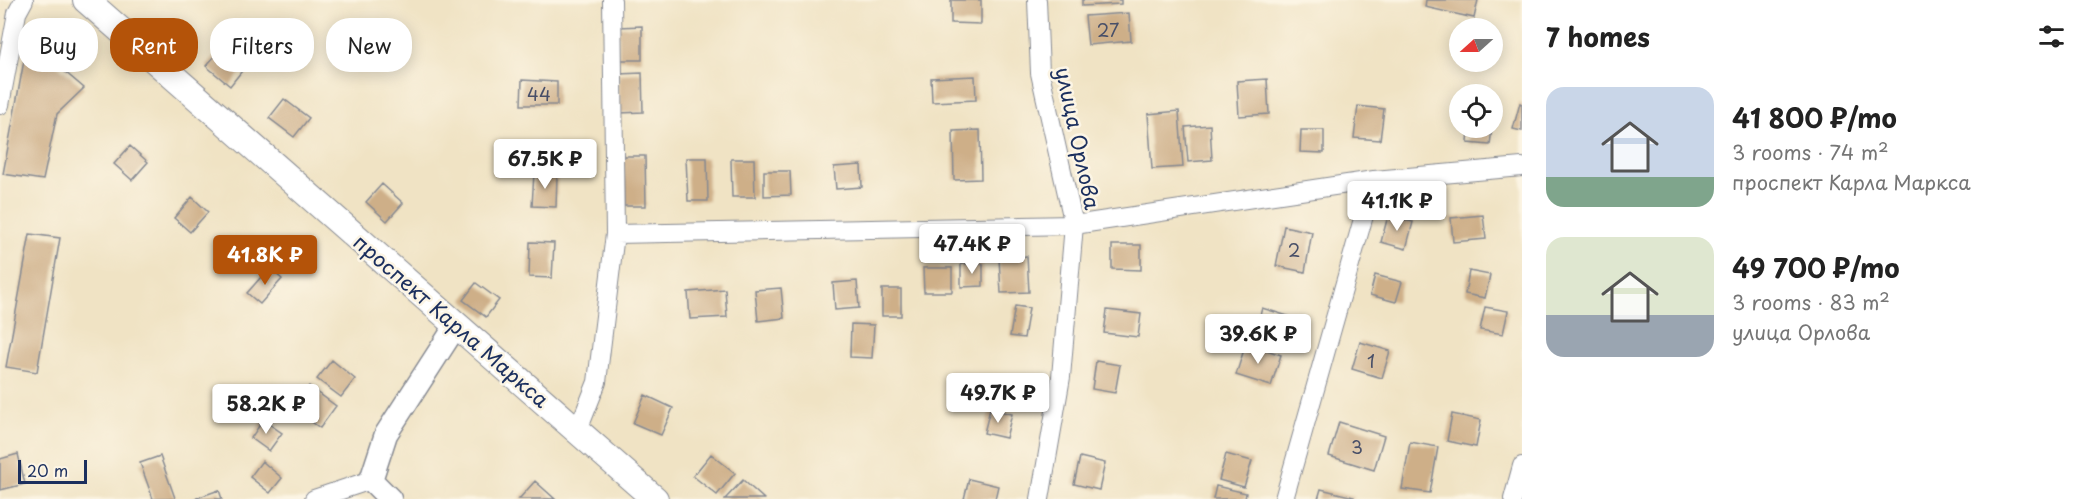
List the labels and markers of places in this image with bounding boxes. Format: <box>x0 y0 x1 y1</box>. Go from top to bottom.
pin: 67.5K ₽ <box>490 139 600 190</box>
pin: 41.1K ₽ <box>1342 181 1452 232</box>
pin: 47.4K ₽ <box>917 224 1027 275</box>
pin: 41.8K ₽ <box>210 235 320 286</box>
pin: 39.6K ₽ <box>1203 314 1313 365</box>
pin: 49.7K ₽ <box>943 373 1053 424</box>
pin: 58.2K ₽ <box>211 384 321 435</box>

